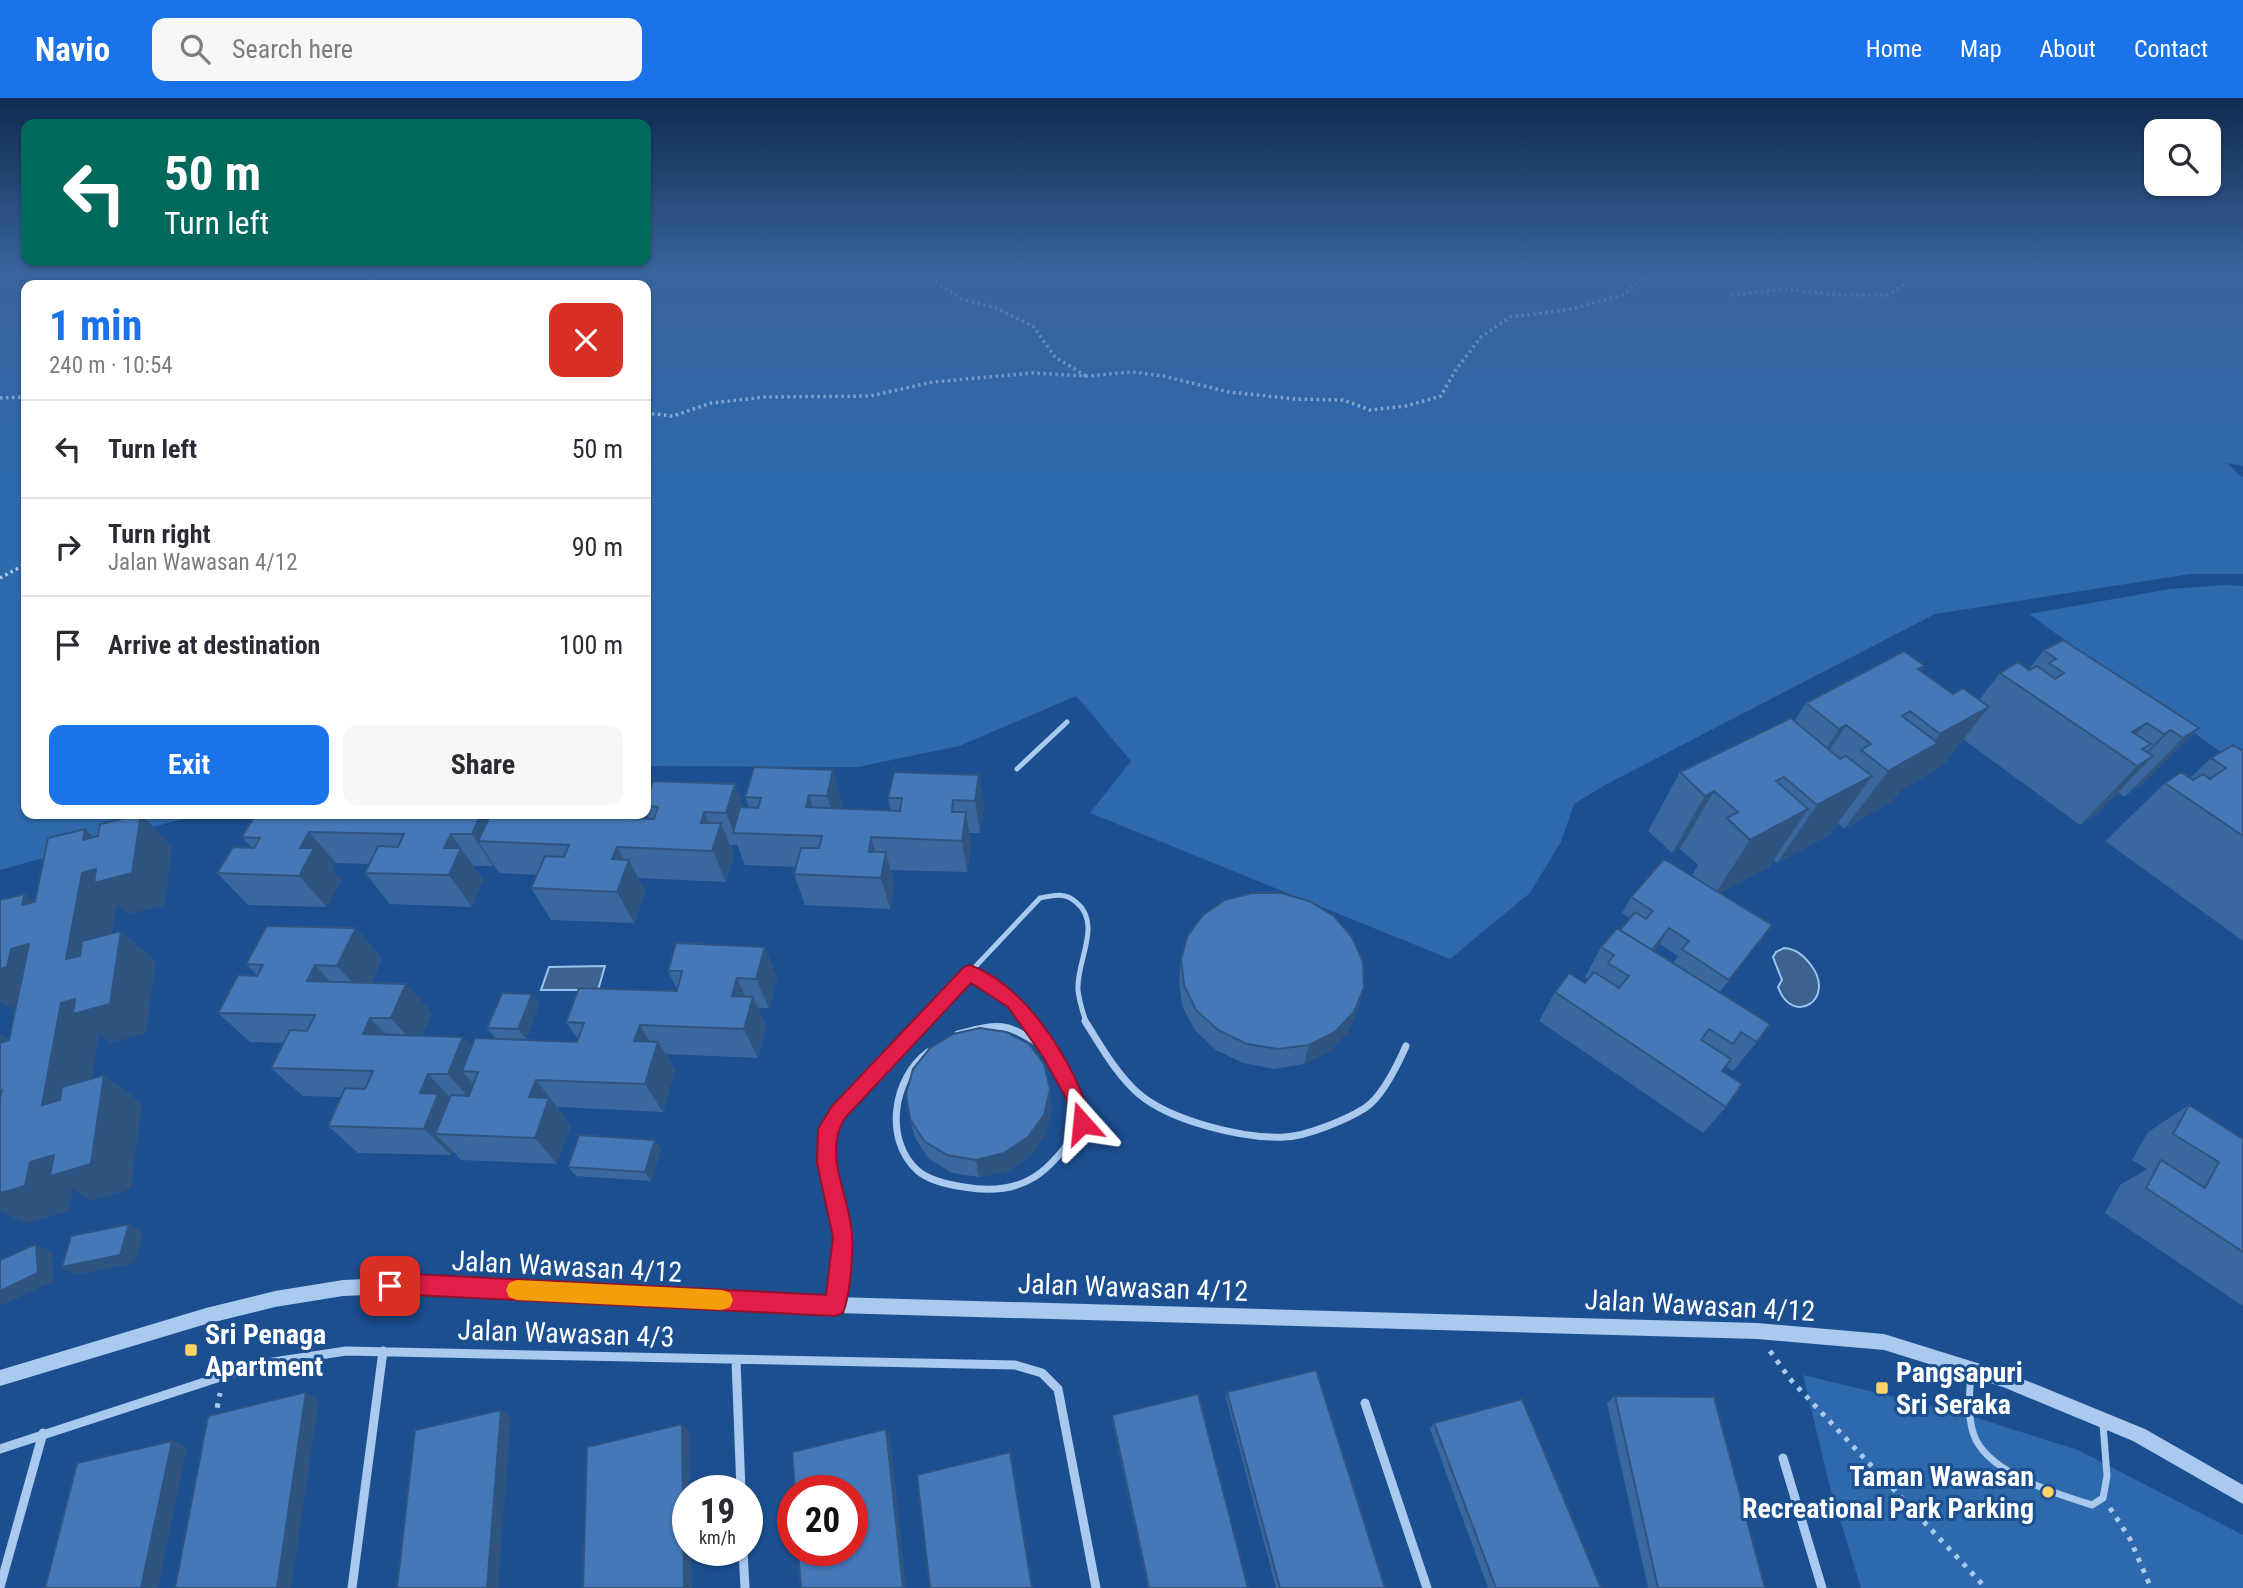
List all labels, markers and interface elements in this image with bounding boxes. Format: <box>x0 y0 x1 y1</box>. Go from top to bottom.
search box <box>152 18 642 81</box>
text: Navio <box>35 30 110 69</box>
icon: search <box>176 30 214 68</box>
text: Search here <box>232 34 353 64</box>
text: Home <box>1866 35 1922 63</box>
text: Map <box>1960 35 2002 63</box>
text: About <box>2040 35 2096 63</box>
text: Contact <box>2134 35 2208 63</box>
map controls <box>2144 119 2221 196</box>
button: search <box>2144 119 2221 196</box>
text: 50 m <box>164 145 261 202</box>
icon: left <box>49 147 140 238</box>
text: Turn left <box>164 204 269 242</box>
text: 1 min <box>49 301 142 350</box>
button: close <box>549 303 623 377</box>
text: 240 m · 10:54 <box>49 352 173 379</box>
icon: left <box>49 430 87 468</box>
text: Turn left <box>108 434 197 464</box>
text: 50 m <box>572 434 623 464</box>
text: Turn right <box>108 519 210 549</box>
icon: right <box>49 528 87 566</box>
text: 90 m <box>572 532 623 562</box>
text: Jalan Wawasan 4/12 <box>108 549 298 576</box>
icon: arrive <box>49 626 87 664</box>
text: Arrive at destination <box>108 630 320 660</box>
text: 100 m <box>559 630 623 660</box>
button: Exit <box>49 725 329 805</box>
button: Share <box>343 725 623 805</box>
position arrow <box>1045 1086 1119 1160</box>
street label: Jalan Wawasan 4/12 <box>451 1244 683 1289</box>
pin <box>360 1256 420 1316</box>
icon: arrive <box>371 1267 409 1305</box>
street label: Jalan Wawasan 4/12 <box>1017 1267 1249 1308</box>
street label: Jalan Wawasan 4/12 <box>1584 1283 1816 1328</box>
street label: Jalan Wawasan 4/3 <box>457 1313 675 1354</box>
place label: Sri Penaga Apartment <box>205 1318 326 1383</box>
marker: Sri Penaga Apartment <box>183 1342 199 1358</box>
place label: Pangsapuri Sri Seraka <box>1896 1356 2023 1421</box>
marker: Pangsapuri Sri Seraka <box>1874 1380 1890 1396</box>
place label: Taman Wawasan Recreational Park Parking <box>1742 1460 2034 1525</box>
speed limit sign: 20 <box>777 1475 868 1566</box>
marker: Taman Wawasan Recreational Park Parking <box>2040 1484 2056 1500</box>
text: 19 <box>700 1491 735 1532</box>
text: km/h <box>699 1527 736 1548</box>

